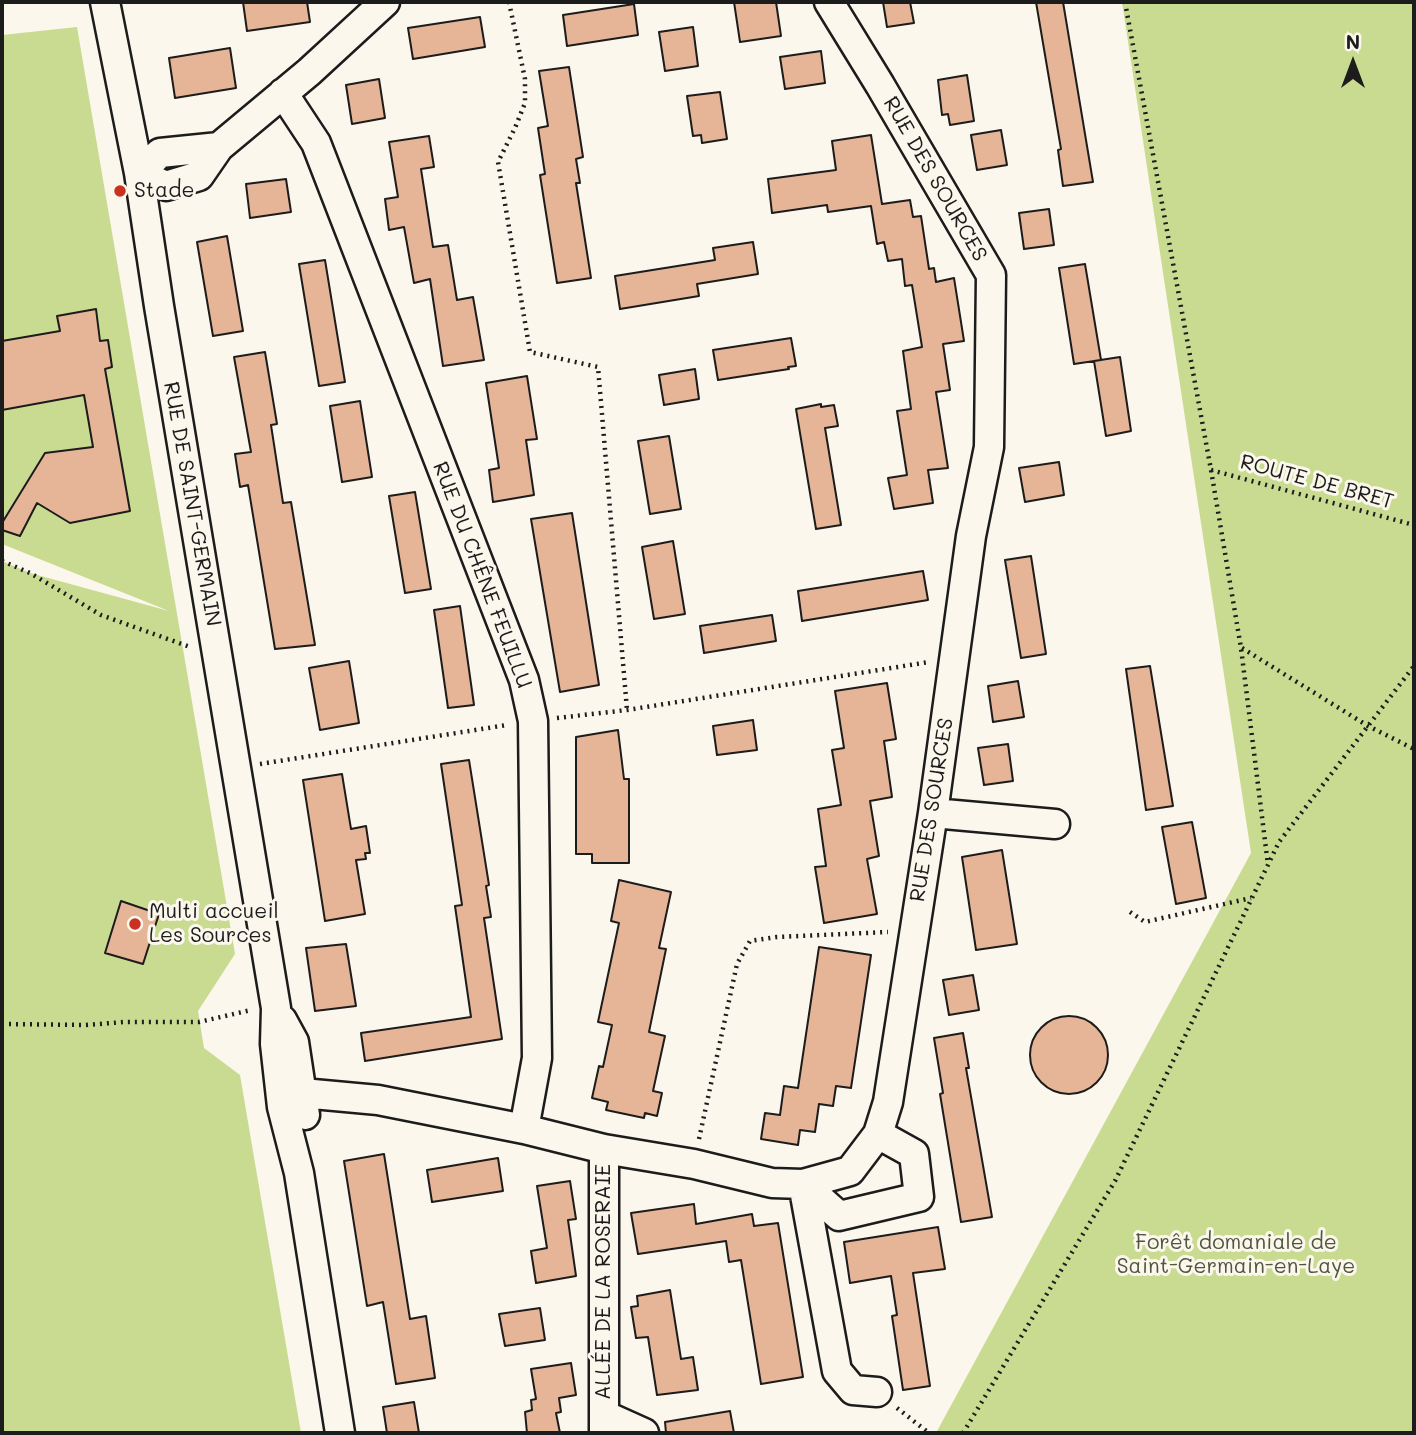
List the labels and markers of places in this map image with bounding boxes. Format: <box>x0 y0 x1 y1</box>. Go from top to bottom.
place label: Stade <box>134 178 194 204</box>
marker: Stade <box>112 183 128 199</box>
place label: Multi accueil Les Sources <box>149 899 279 949</box>
marker: Multi accueil Les Sources <box>127 916 143 932</box>

